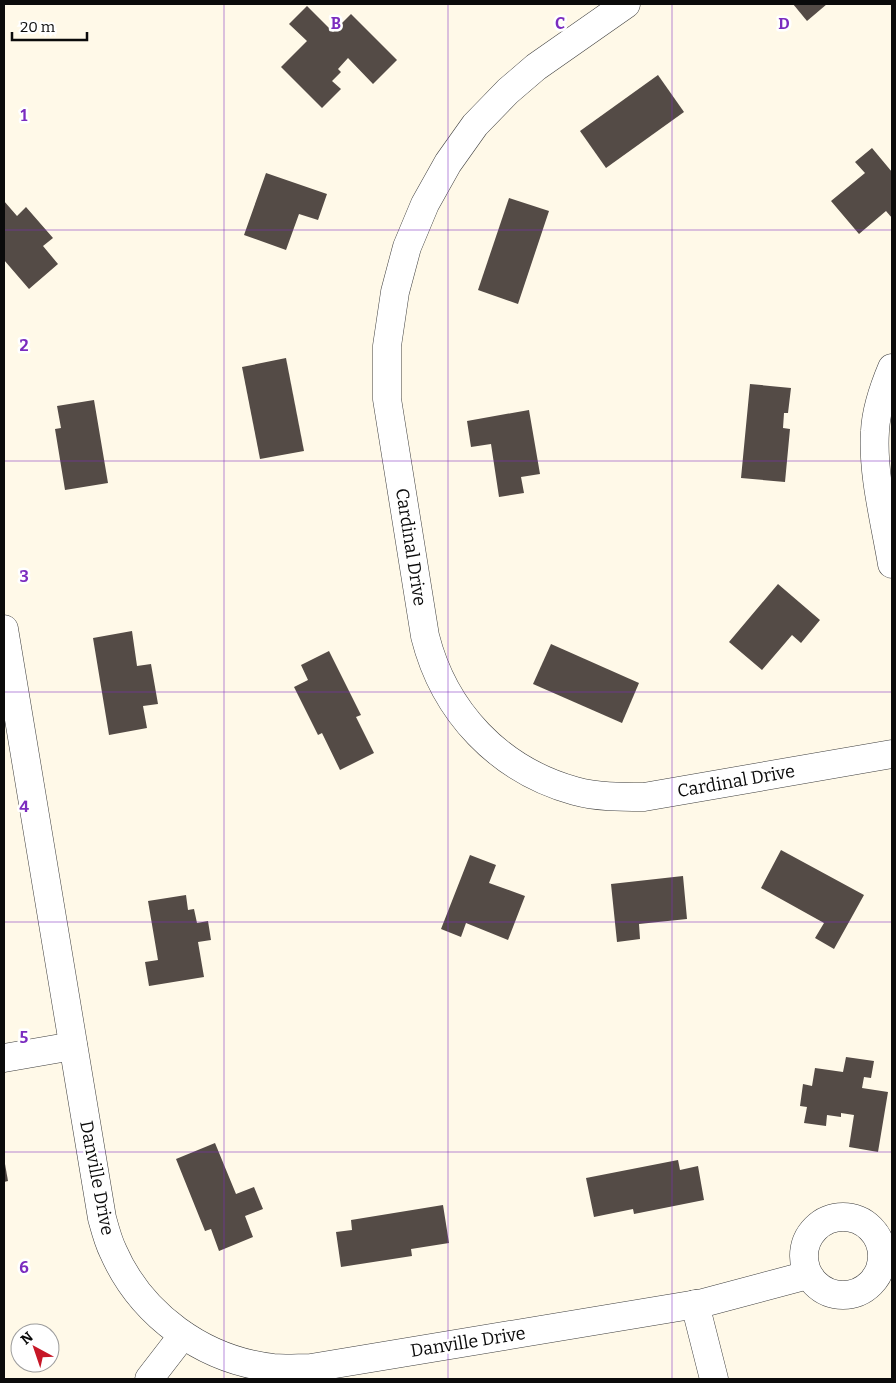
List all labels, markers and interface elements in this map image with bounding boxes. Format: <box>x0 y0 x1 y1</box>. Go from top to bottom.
scale bar <box>12 10 88 42</box>
text: B <box>331 14 341 33</box>
text: C <box>555 14 565 33</box>
text: D <box>778 14 790 33</box>
text: 20 m <box>20 18 56 36</box>
text: 1 <box>21 106 28 125</box>
text: 2 <box>19 336 29 355</box>
street label: Cardinal Drive <box>391 486 431 608</box>
text: 3 <box>19 567 29 586</box>
street label: Cardinal Drive <box>675 760 797 802</box>
text: 4 <box>19 797 29 816</box>
text: 5 <box>20 1028 29 1047</box>
street label: Danville Drive <box>75 1119 119 1237</box>
text: 6 <box>19 1258 29 1277</box>
street label: Danville Drive <box>409 1322 527 1362</box>
north arrow <box>10 1323 60 1373</box>
text: N <box>17 1328 37 1348</box>

